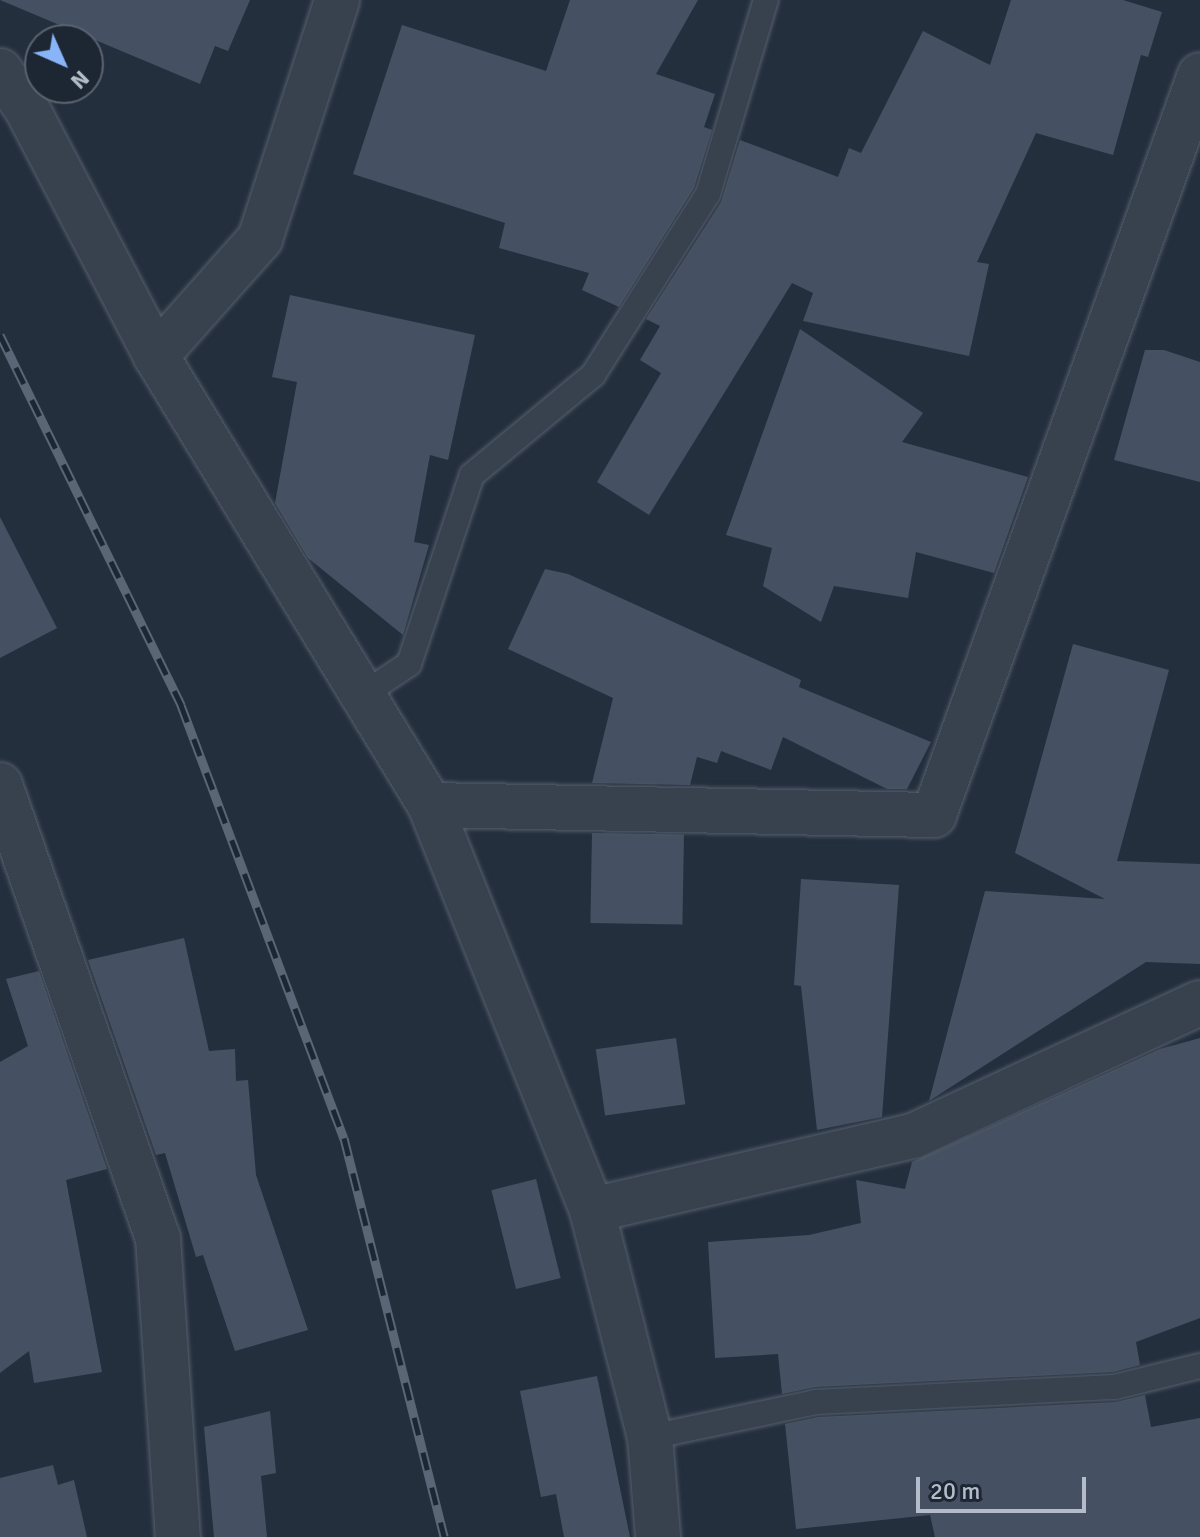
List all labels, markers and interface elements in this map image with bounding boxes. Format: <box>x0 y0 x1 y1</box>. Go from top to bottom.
north arrow <box>24 24 104 104</box>
text: N <box>65 65 95 95</box>
scale bar <box>920 1461 1090 1511</box>
text: 20 m <box>930 1476 980 1506</box>

